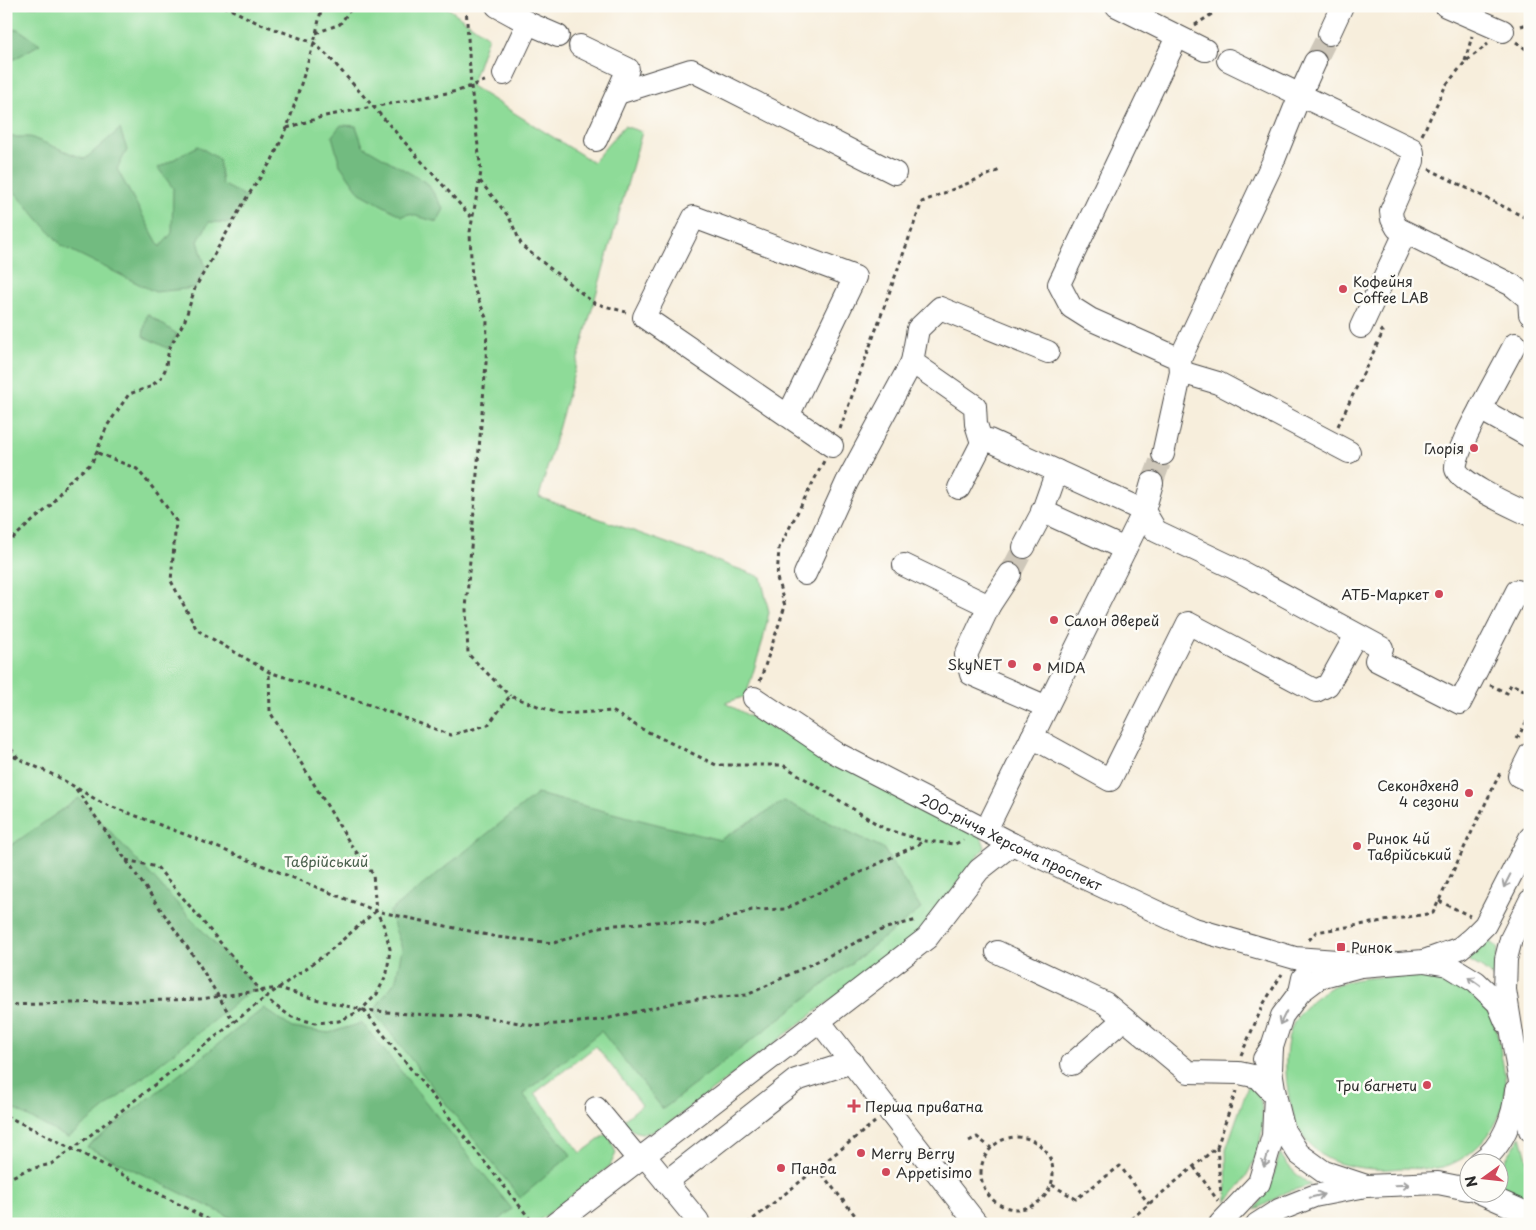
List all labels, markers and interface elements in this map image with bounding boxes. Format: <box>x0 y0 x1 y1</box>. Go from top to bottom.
place label: Кофейня Coffee LAB <box>1353 271 1428 308</box>
marker: Кофейня Coffee LAB <box>1337 283 1349 295</box>
place label: Глорія <box>1424 438 1464 459</box>
marker: Глорія <box>1468 442 1480 454</box>
place label: АТБ-Маркет <box>1342 584 1429 605</box>
marker: АТБ-Маркет <box>1433 588 1445 600</box>
place label: Салон дверей <box>1064 610 1159 631</box>
marker: Салон дверей <box>1048 614 1060 626</box>
place label: SkyNET <box>948 654 1002 675</box>
place label: MIDA <box>1047 657 1085 678</box>
marker: SkyNET <box>1006 658 1018 670</box>
marker: MIDA <box>1031 661 1043 673</box>
place label: Секондхенд 4 сезони <box>1377 775 1459 812</box>
marker: Секондхенд 4 сезони <box>1463 787 1475 799</box>
street label: 200-річчя Херсона проспект <box>916 788 1106 895</box>
place label: Ринок 4й Таврійський <box>1367 828 1452 865</box>
marker: Ринок 4й Таврійський <box>1351 840 1363 852</box>
park label: Таврійський <box>284 851 368 872</box>
one-way arrow <box>1502 873 1511 888</box>
place label: Ринок <box>1351 937 1393 958</box>
marker: Ринок <box>1335 941 1347 953</box>
one-way arrow <box>1467 976 1481 986</box>
one-way arrow <box>1278 1010 1287 1025</box>
place label: Три багнети <box>1336 1075 1417 1096</box>
marker: Три багнети <box>1421 1079 1433 1091</box>
place label: Перша приватна <box>865 1096 983 1117</box>
marker: Перша приватна <box>847 1099 861 1113</box>
place label: Merry Berry <box>871 1143 955 1164</box>
marker: Merry Berry <box>855 1147 867 1159</box>
one-way arrow <box>1260 1151 1270 1167</box>
north arrow <box>1458 1152 1508 1202</box>
place label: Панда <box>791 1158 837 1179</box>
marker: Панда <box>775 1162 787 1174</box>
place label: Appetisimo <box>896 1162 972 1183</box>
marker: Appetisimo <box>880 1166 892 1178</box>
text: N <box>1459 1173 1483 1190</box>
one-way arrow <box>1394 1180 1410 1189</box>
one-way arrow <box>1308 1191 1324 1201</box>

